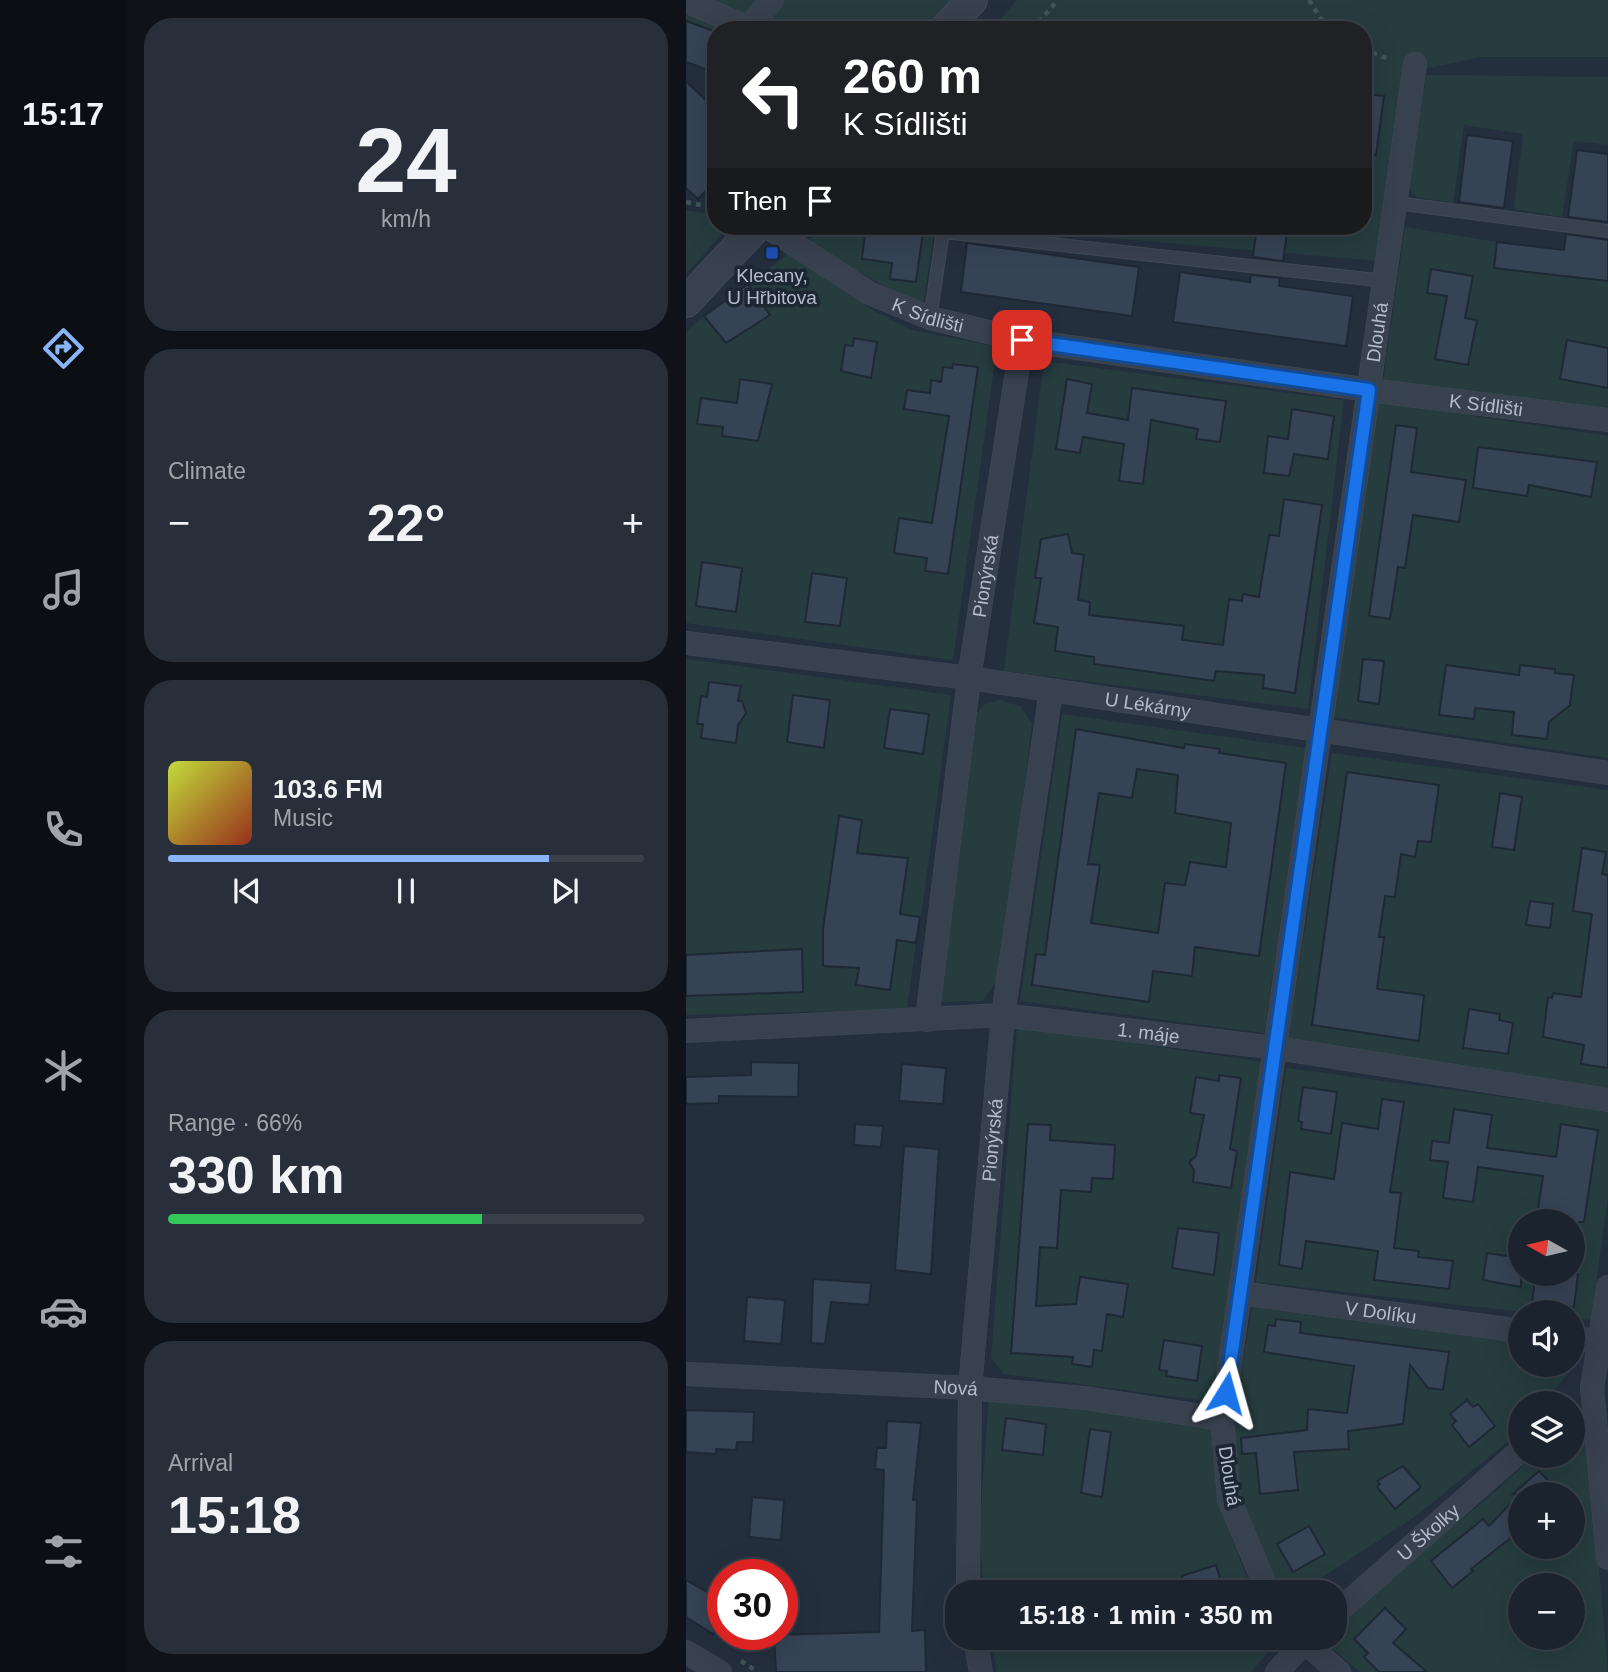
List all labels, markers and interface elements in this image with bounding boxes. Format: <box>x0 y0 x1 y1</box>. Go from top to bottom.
icon: left <box>728 49 819 140</box>
text: 260 m <box>843 49 982 103</box>
text: 15:17 <box>22 96 104 132</box>
text: K Sídlišti <box>843 106 967 142</box>
text: 24 <box>355 110 457 211</box>
icon: arrive <box>801 182 839 220</box>
text: Then <box>728 186 787 216</box>
text: km/h <box>381 206 431 232</box>
marker: Klecany, U Hřbitova <box>764 245 780 261</box>
place label: Klecany, U Hřbitova <box>727 265 817 308</box>
street label: K Sídlišti <box>889 294 966 337</box>
street label: Dlouhá <box>1363 300 1392 364</box>
pin <box>992 310 1052 370</box>
icon: arrive <box>1003 321 1041 359</box>
icon: directions <box>39 324 88 373</box>
street label: K Sídlišti <box>1448 390 1524 420</box>
text: Climate <box>168 458 246 484</box>
text: 22° <box>367 494 445 552</box>
text: − <box>168 502 190 544</box>
text: + <box>622 502 644 544</box>
street label: Pionýrská <box>969 533 1002 619</box>
icon: music <box>39 565 88 614</box>
street label: U Lékárny <box>1103 688 1193 722</box>
text: 103.6 FM <box>273 774 383 804</box>
icon: phone <box>39 805 88 854</box>
text: Music <box>273 805 333 831</box>
icon: previous <box>228 872 266 910</box>
icon: pause <box>387 872 425 910</box>
icon: next <box>546 872 584 910</box>
street label: 1. máje <box>1116 1019 1181 1047</box>
icon: climate <box>39 1046 88 1095</box>
street label: Pionýrská <box>978 1097 1007 1183</box>
text: Range · 66% <box>168 1110 302 1136</box>
text: 330 km <box>168 1146 344 1204</box>
north arrow <box>1508 1209 1586 1286</box>
map controls <box>1508 1209 1585 1650</box>
icon: car <box>39 1287 88 1336</box>
street label: V Dolíku <box>1344 1297 1418 1328</box>
button: sound <box>1508 1300 1585 1377</box>
position arrow <box>1189 1356 1263 1430</box>
street label: Nová <box>933 1376 979 1400</box>
button: layers <box>1508 1391 1585 1468</box>
street label: Dlouhá <box>1214 1445 1245 1508</box>
text: Arrival <box>168 1450 233 1476</box>
button: + <box>1508 1482 1585 1559</box>
text: 15:18 <box>168 1486 301 1544</box>
street label: U Školky <box>1393 1499 1464 1565</box>
icon: filters <box>39 1527 88 1576</box>
speed limit sign: 30 <box>707 1559 798 1650</box>
button: − <box>1508 1573 1585 1650</box>
text: 15:18 · 1 min · 350 m <box>1019 1600 1273 1630</box>

